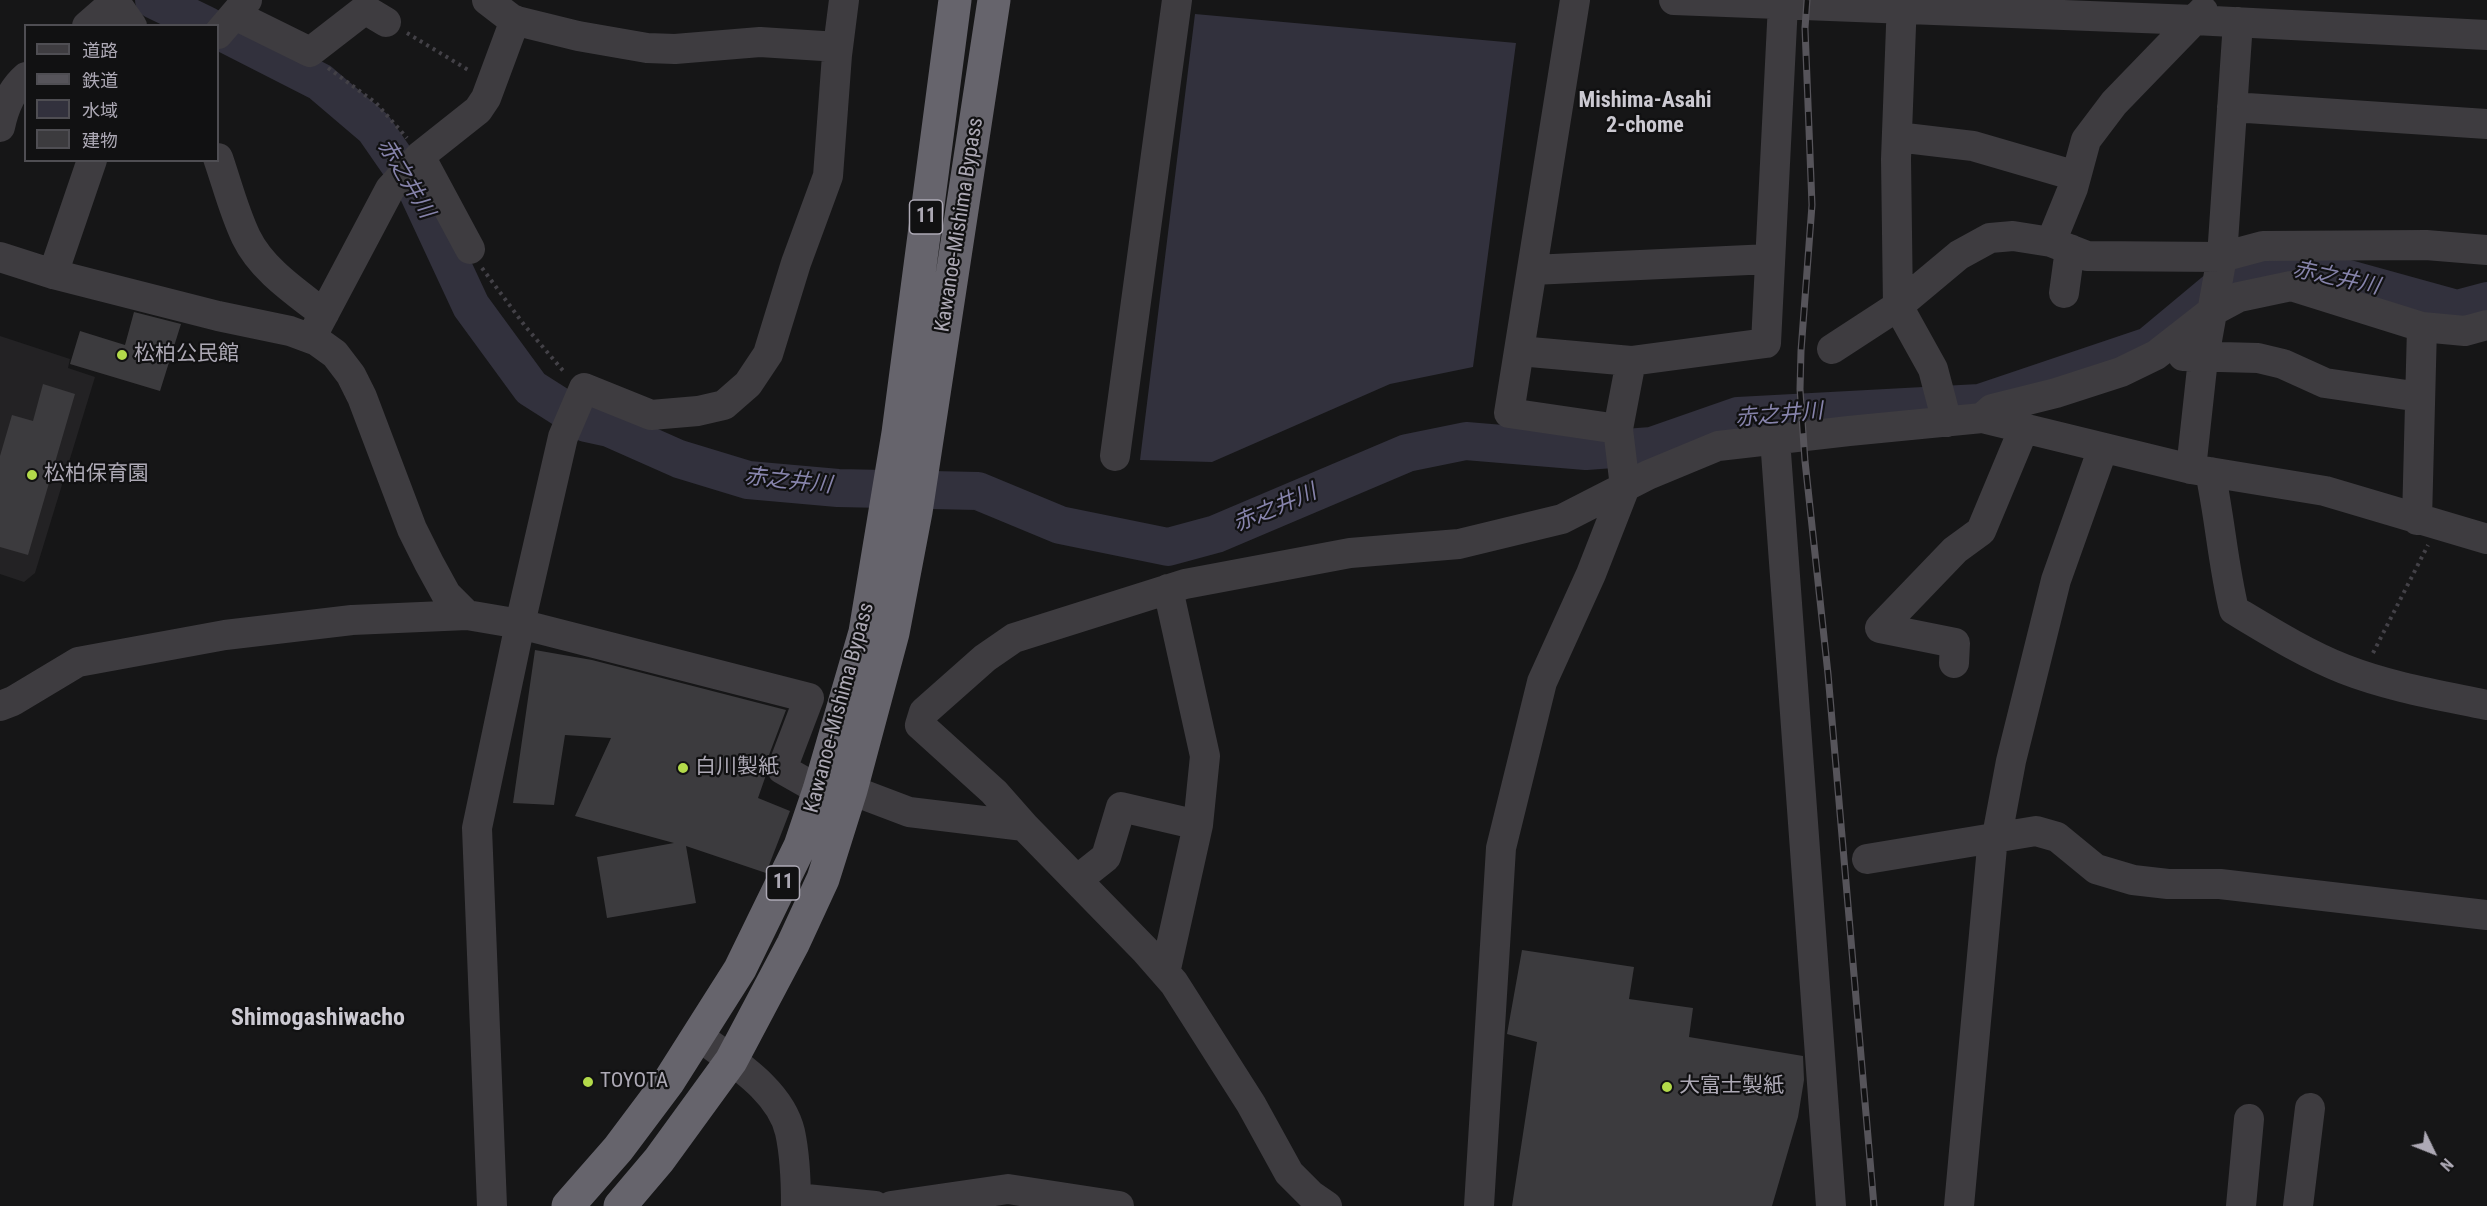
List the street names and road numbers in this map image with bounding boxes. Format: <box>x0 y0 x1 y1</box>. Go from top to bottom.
street label: Kawanoe-Mishima Bypass <box>931 116 989 334</box>
road number: 11 <box>910 200 942 234</box>
street label: Kawanoe-Mishima Bypass <box>800 600 880 816</box>
road number: 11 <box>766 866 800 900</box>

